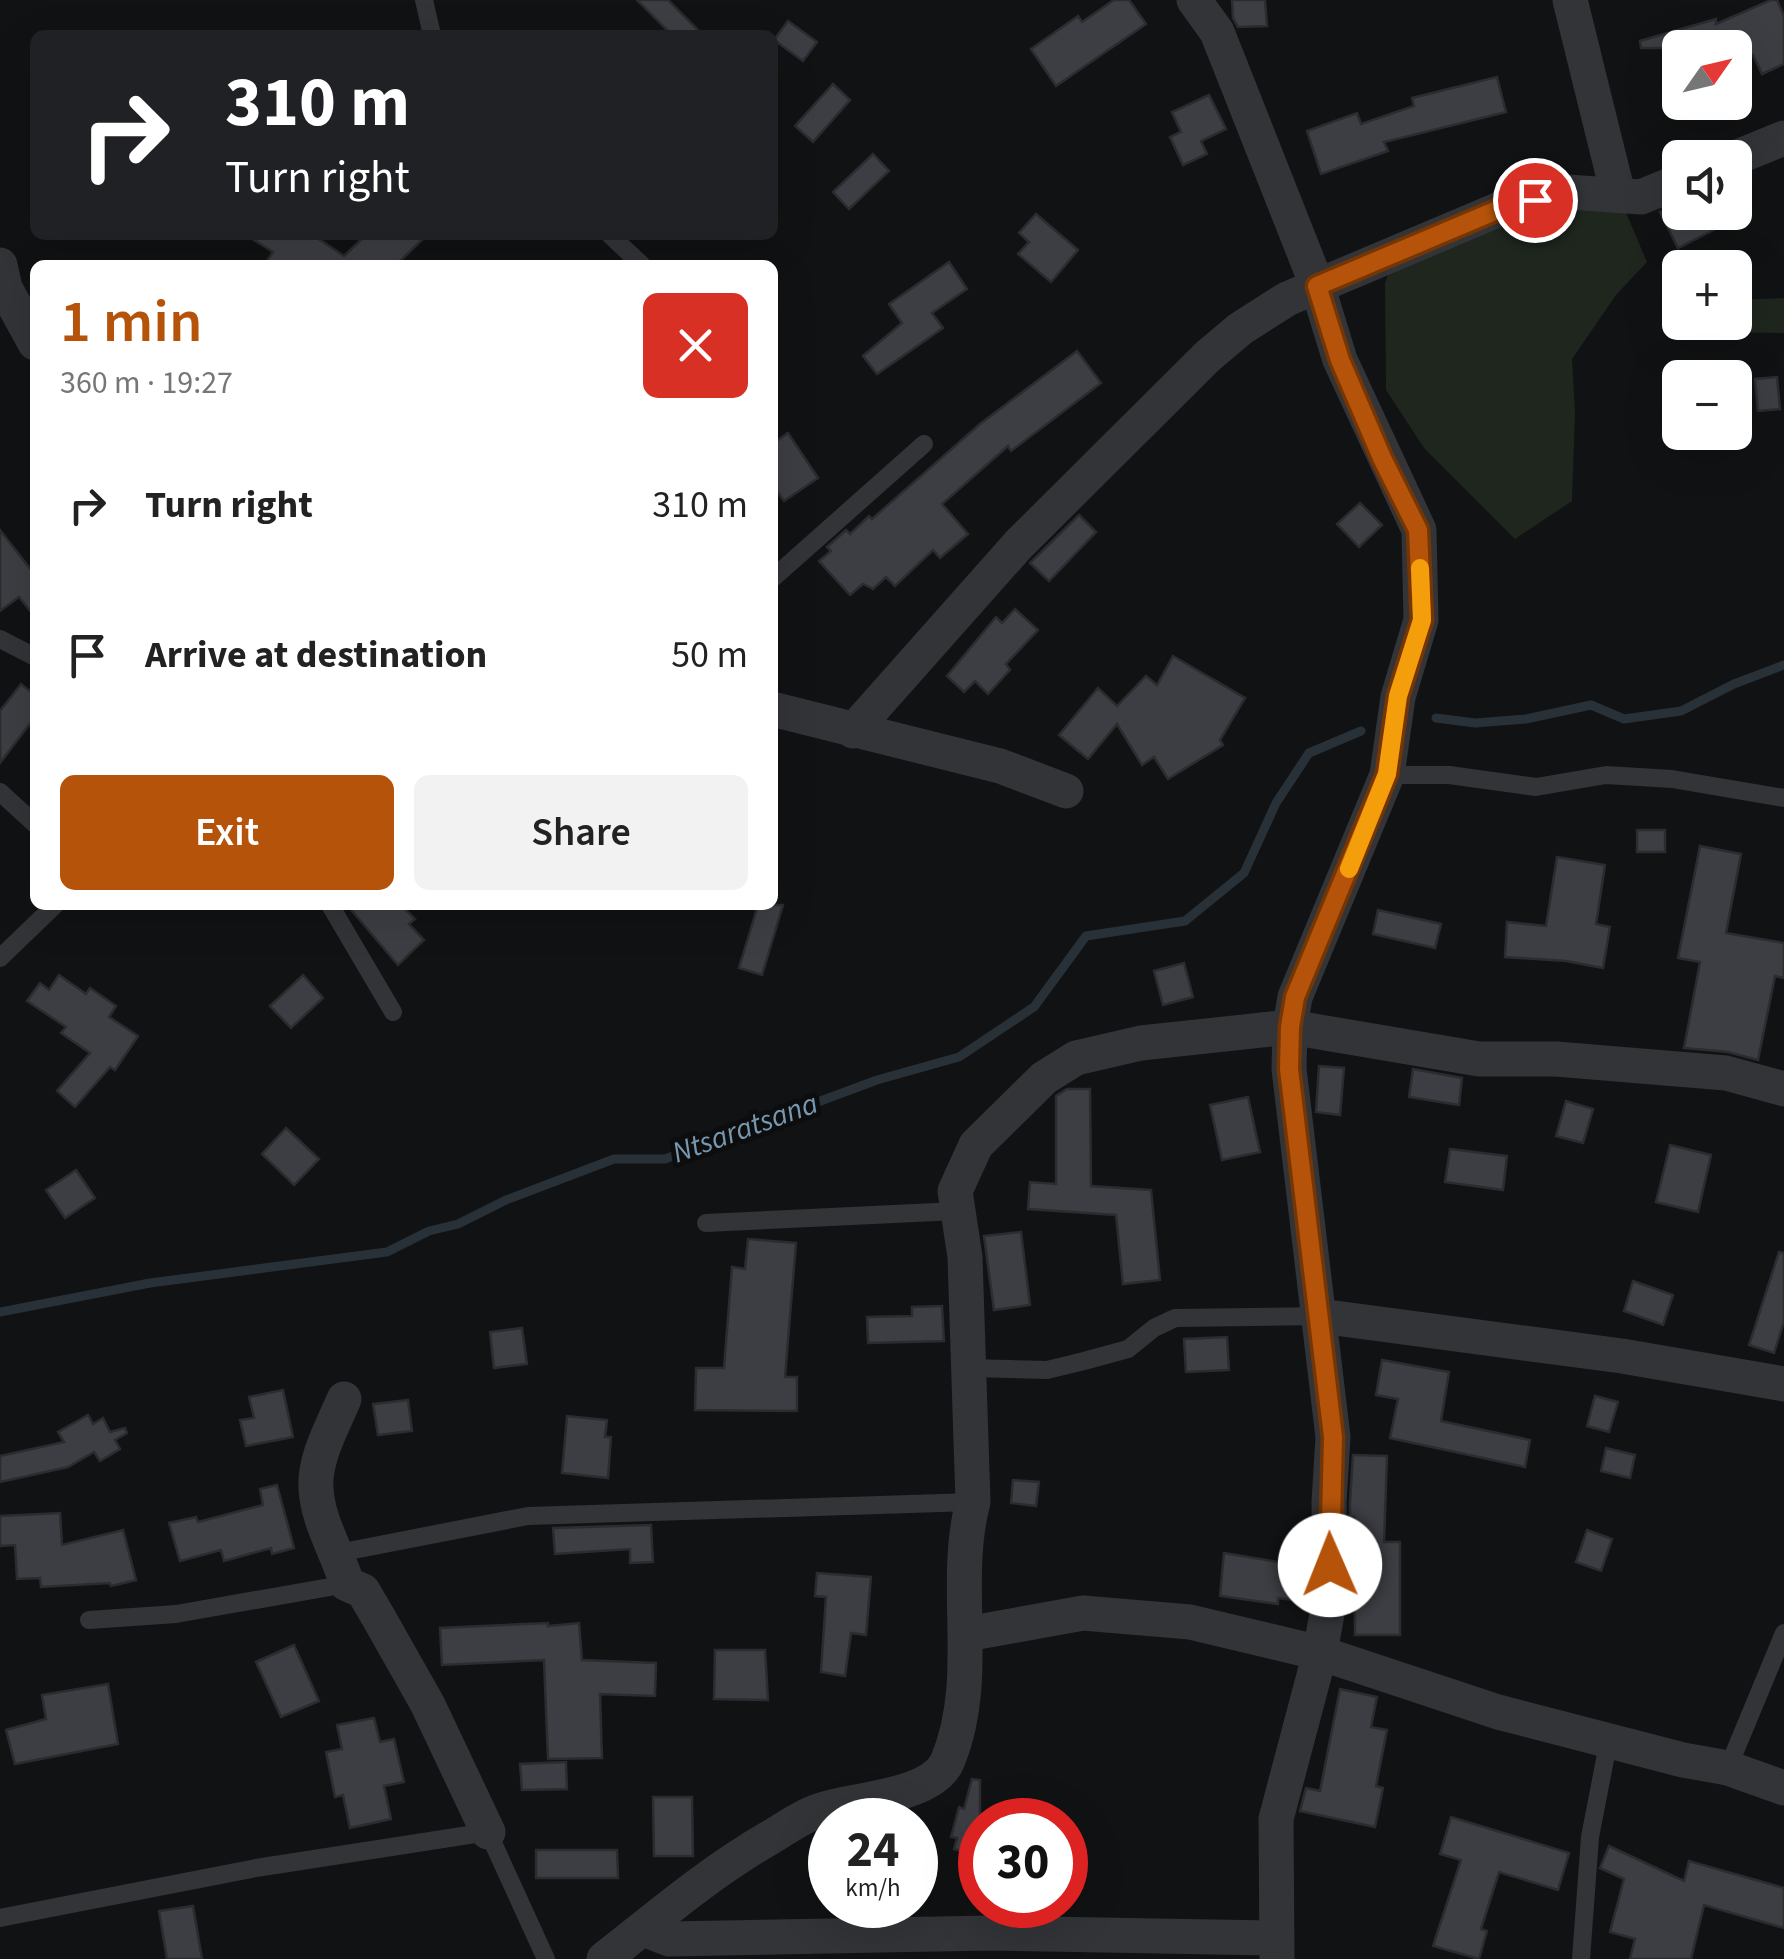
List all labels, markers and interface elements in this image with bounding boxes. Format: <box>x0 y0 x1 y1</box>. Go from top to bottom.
north arrow <box>1662 30 1752 120</box>
map controls <box>1662 30 1752 450</box>
text: 310 m <box>225 53 410 153</box>
icon: right <box>60 70 190 200</box>
button: sound <box>1662 140 1752 230</box>
text: Turn right <box>225 146 410 210</box>
pin <box>1493 158 1578 243</box>
icon: arrive <box>1508 173 1563 228</box>
button: + <box>1662 250 1752 340</box>
text: 1 min <box>60 280 203 365</box>
button: close <box>643 293 748 398</box>
text: 360 m · 19:27 <box>60 360 233 406</box>
button: − <box>1662 360 1752 450</box>
icon: right <box>60 478 115 533</box>
text: Turn right <box>145 478 313 532</box>
text: 310 m <box>652 478 748 532</box>
icon: arrive <box>60 628 115 683</box>
text: Arrive at destination <box>145 628 487 682</box>
text: 50 m <box>671 628 748 682</box>
button: Exit <box>60 775 394 890</box>
button: Share <box>414 775 748 890</box>
water label: Ntsaratsana <box>666 1082 824 1174</box>
position arrow <box>1278 1513 1382 1617</box>
speed limit sign: 30 <box>958 1798 1088 1928</box>
text: 24 <box>847 1815 899 1886</box>
text: km/h <box>845 1870 901 1906</box>

